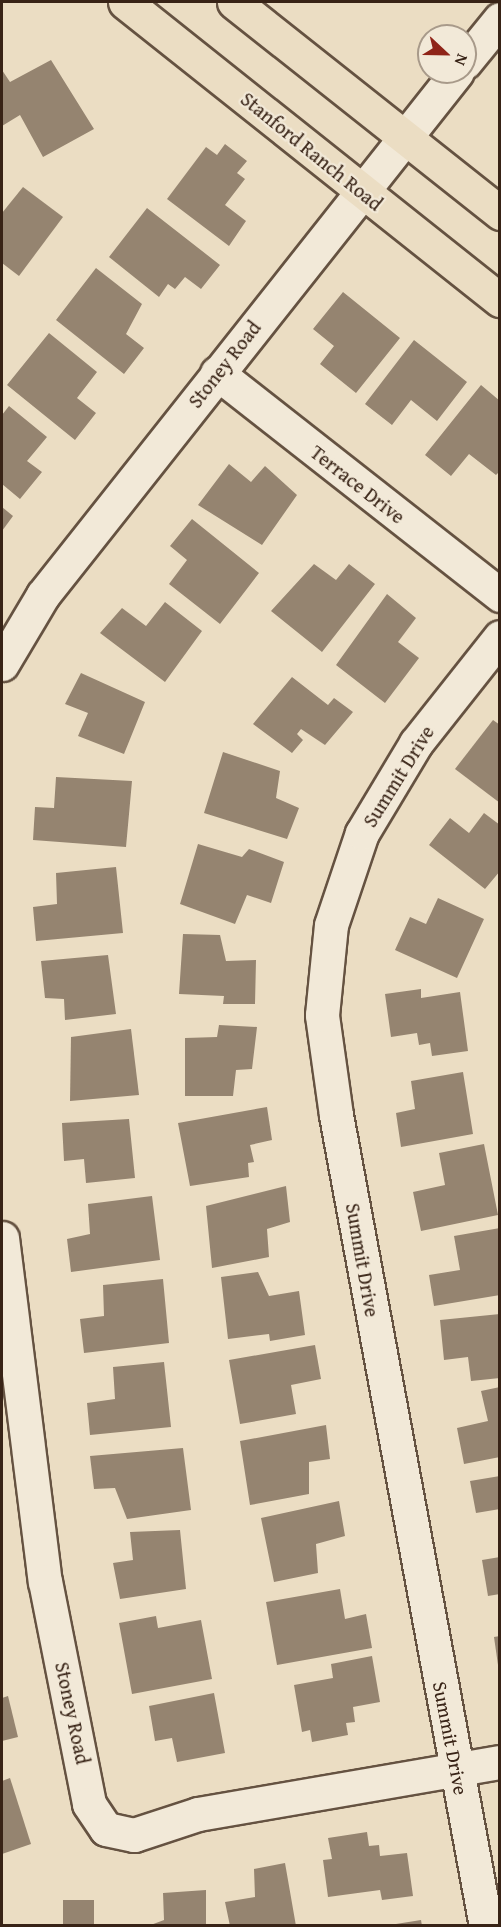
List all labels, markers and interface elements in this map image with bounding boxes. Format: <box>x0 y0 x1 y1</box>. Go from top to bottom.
north arrow <box>417 24 477 84</box>
text: N <box>449 51 475 69</box>
street label: Stanford Ranch Road <box>236 86 388 216</box>
street label: Stoney Road <box>183 316 265 412</box>
street label: Terrace Drive <box>306 440 410 528</box>
street label: Summit Drive <box>357 721 439 831</box>
street label: Summit Drive <box>341 1201 385 1319</box>
street label: Stoney Road <box>50 1660 96 1766</box>
street label: Summit Drive <box>428 1679 474 1797</box>

